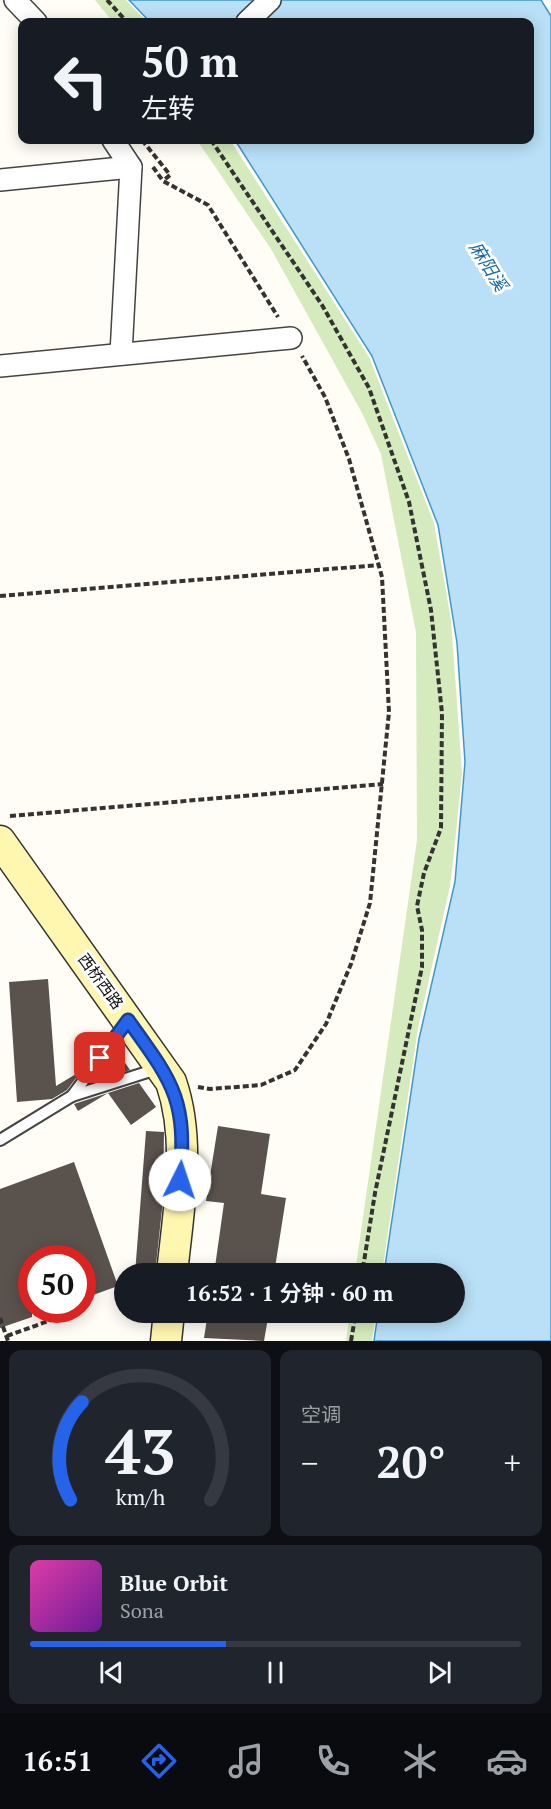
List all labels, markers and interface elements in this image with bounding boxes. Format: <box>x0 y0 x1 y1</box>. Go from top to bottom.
text: 50 m <box>141 33 239 89</box>
icon: left <box>42 42 120 120</box>
text: 左转 <box>141 90 195 126</box>
water label: 麻阳溪 <box>465 237 515 297</box>
street label: 西桥西路 <box>73 949 129 1013</box>
pin <box>74 1032 125 1083</box>
icon: arrive <box>83 1041 116 1074</box>
position arrow <box>148 1148 212 1212</box>
speed limit sign: 50 <box>18 1245 96 1323</box>
text: 16:52 · 1 分钟 · 60 m <box>186 1278 393 1307</box>
text: 空调 <box>301 1401 341 1428</box>
text: 43 <box>105 1409 175 1492</box>
text: 20° <box>376 1431 446 1491</box>
text: − <box>301 1441 319 1484</box>
text: + <box>503 1441 521 1484</box>
text: km/h <box>115 1483 165 1511</box>
text: Blue Orbit <box>120 1568 228 1597</box>
text: Sona <box>120 1597 164 1624</box>
icon: previous <box>95 1656 128 1689</box>
icon: pause <box>259 1656 292 1689</box>
icon: next <box>423 1656 456 1689</box>
icon: directions <box>138 1740 180 1782</box>
icon: music <box>225 1740 267 1782</box>
icon: phone <box>312 1740 354 1782</box>
icon: climate <box>399 1740 441 1782</box>
icon: car <box>486 1740 528 1782</box>
text: 16:51 <box>23 1743 93 1779</box>

